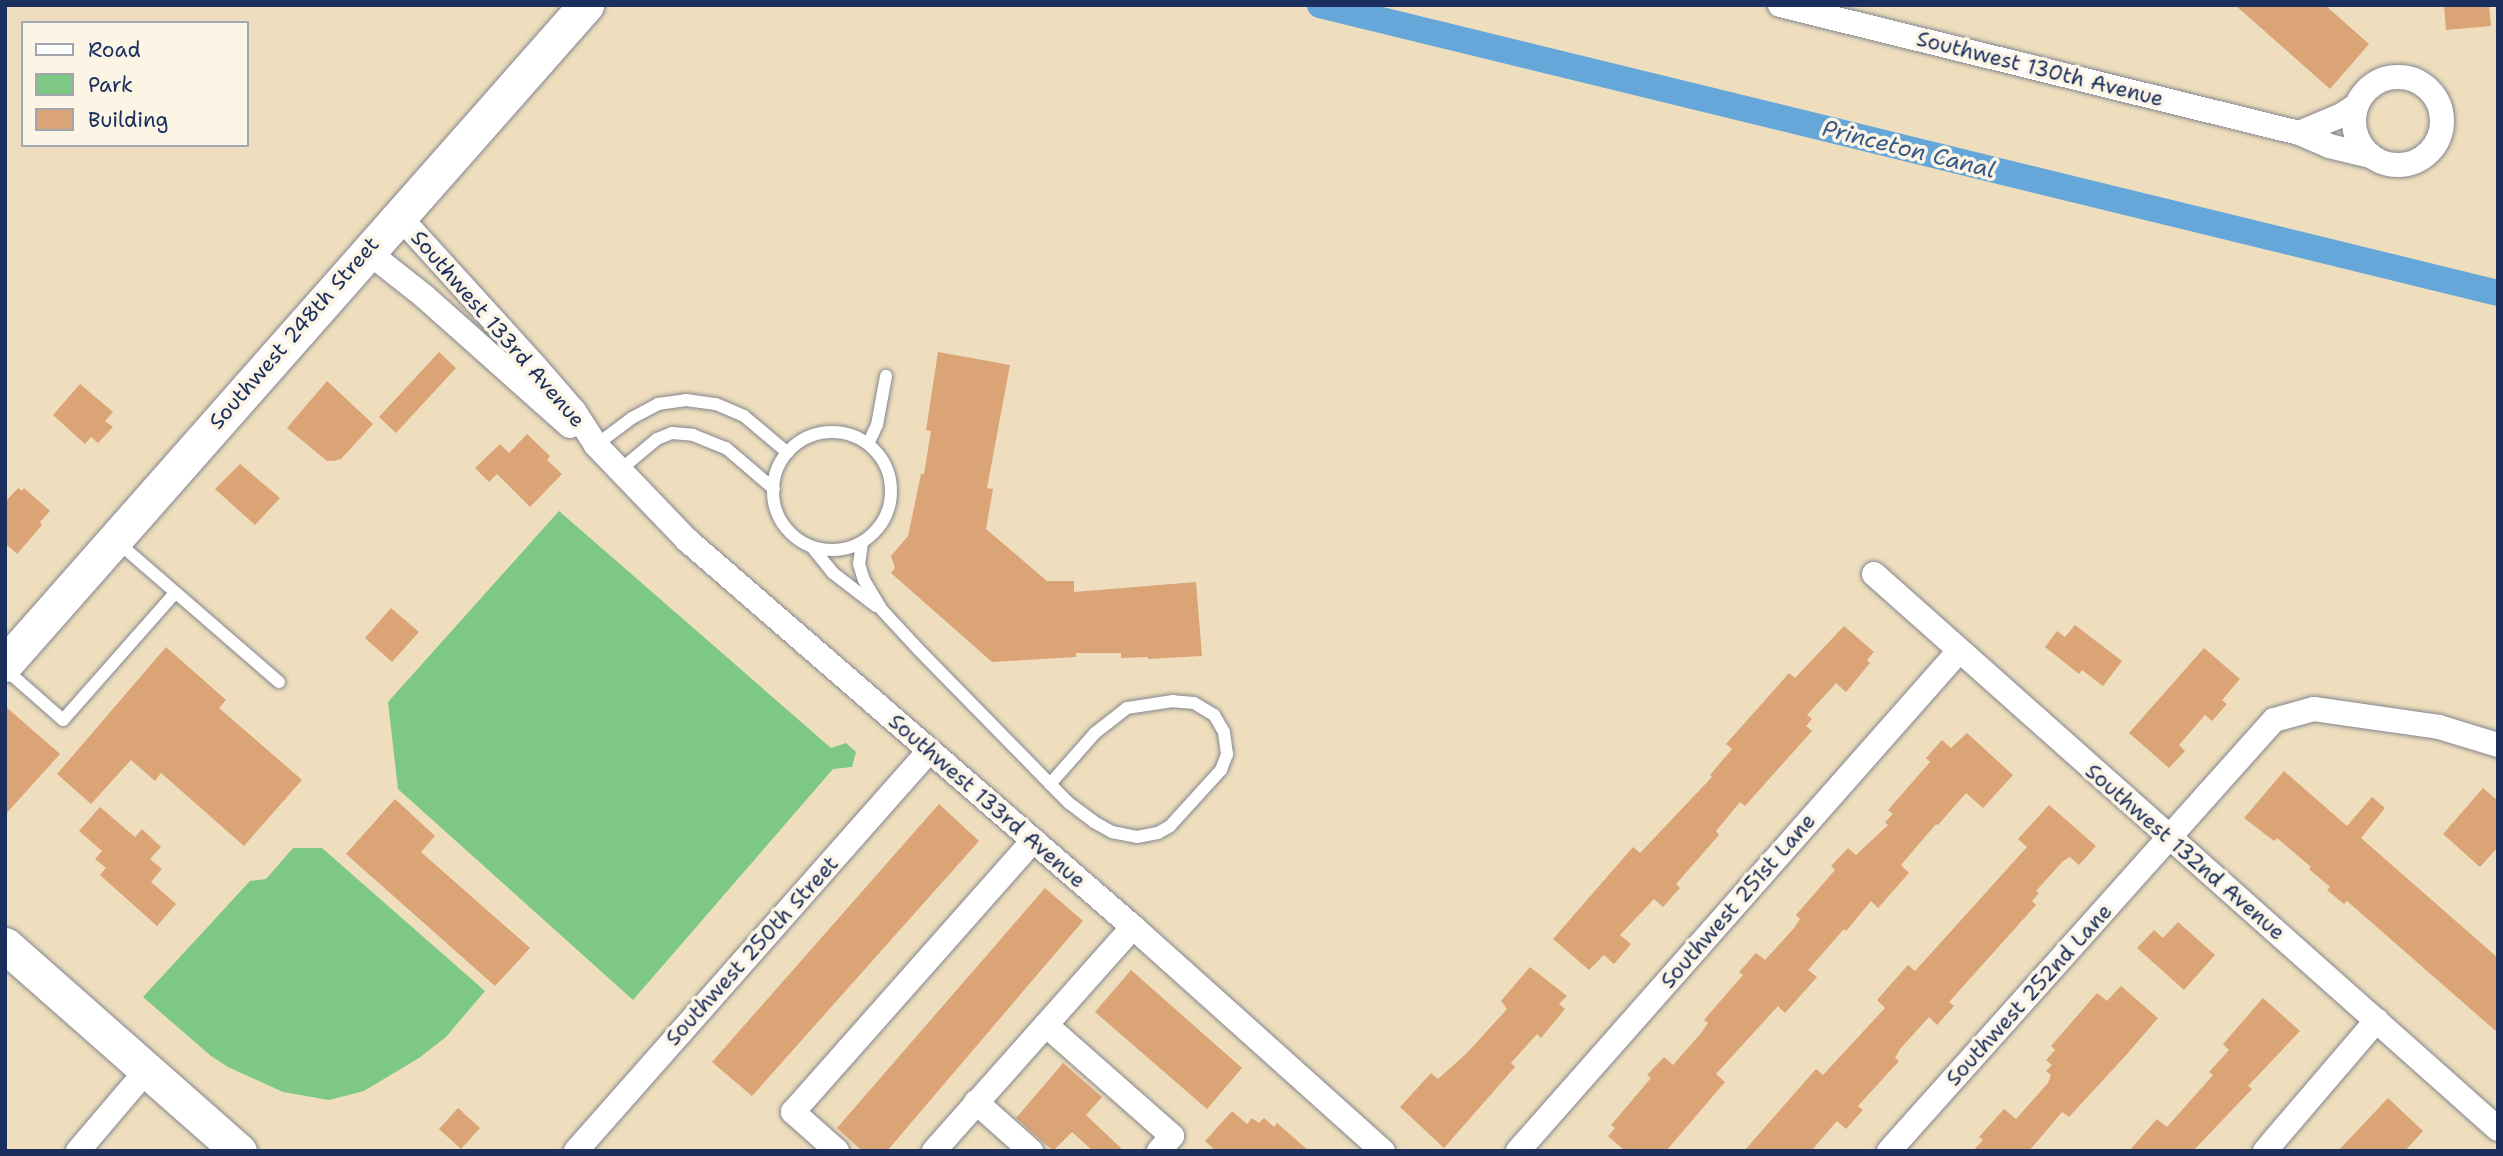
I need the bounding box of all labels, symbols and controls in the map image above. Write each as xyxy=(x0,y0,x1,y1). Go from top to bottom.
legend xyxy=(21,21,248,147)
street label: Southwest 130th Avenue xyxy=(1914,26,2166,112)
text: Road xyxy=(88,36,141,64)
text: Park xyxy=(88,71,133,99)
text: Building xyxy=(88,106,168,134)
water label: Princeton Canal xyxy=(1820,114,1998,184)
street label: Southwest 133rd Avenue xyxy=(406,225,590,433)
street label: Southwest 248th Street xyxy=(204,232,384,434)
street label: Southwest 133rd Avenue xyxy=(883,709,1091,893)
street label: Southwest 132nd Avenue xyxy=(2080,759,2290,945)
street label: Southwest 251st Lane xyxy=(1655,809,1821,993)
street label: Southwest 250th Street xyxy=(660,851,844,1051)
street label: Southwest 252nd Lane xyxy=(1941,899,2117,1091)

